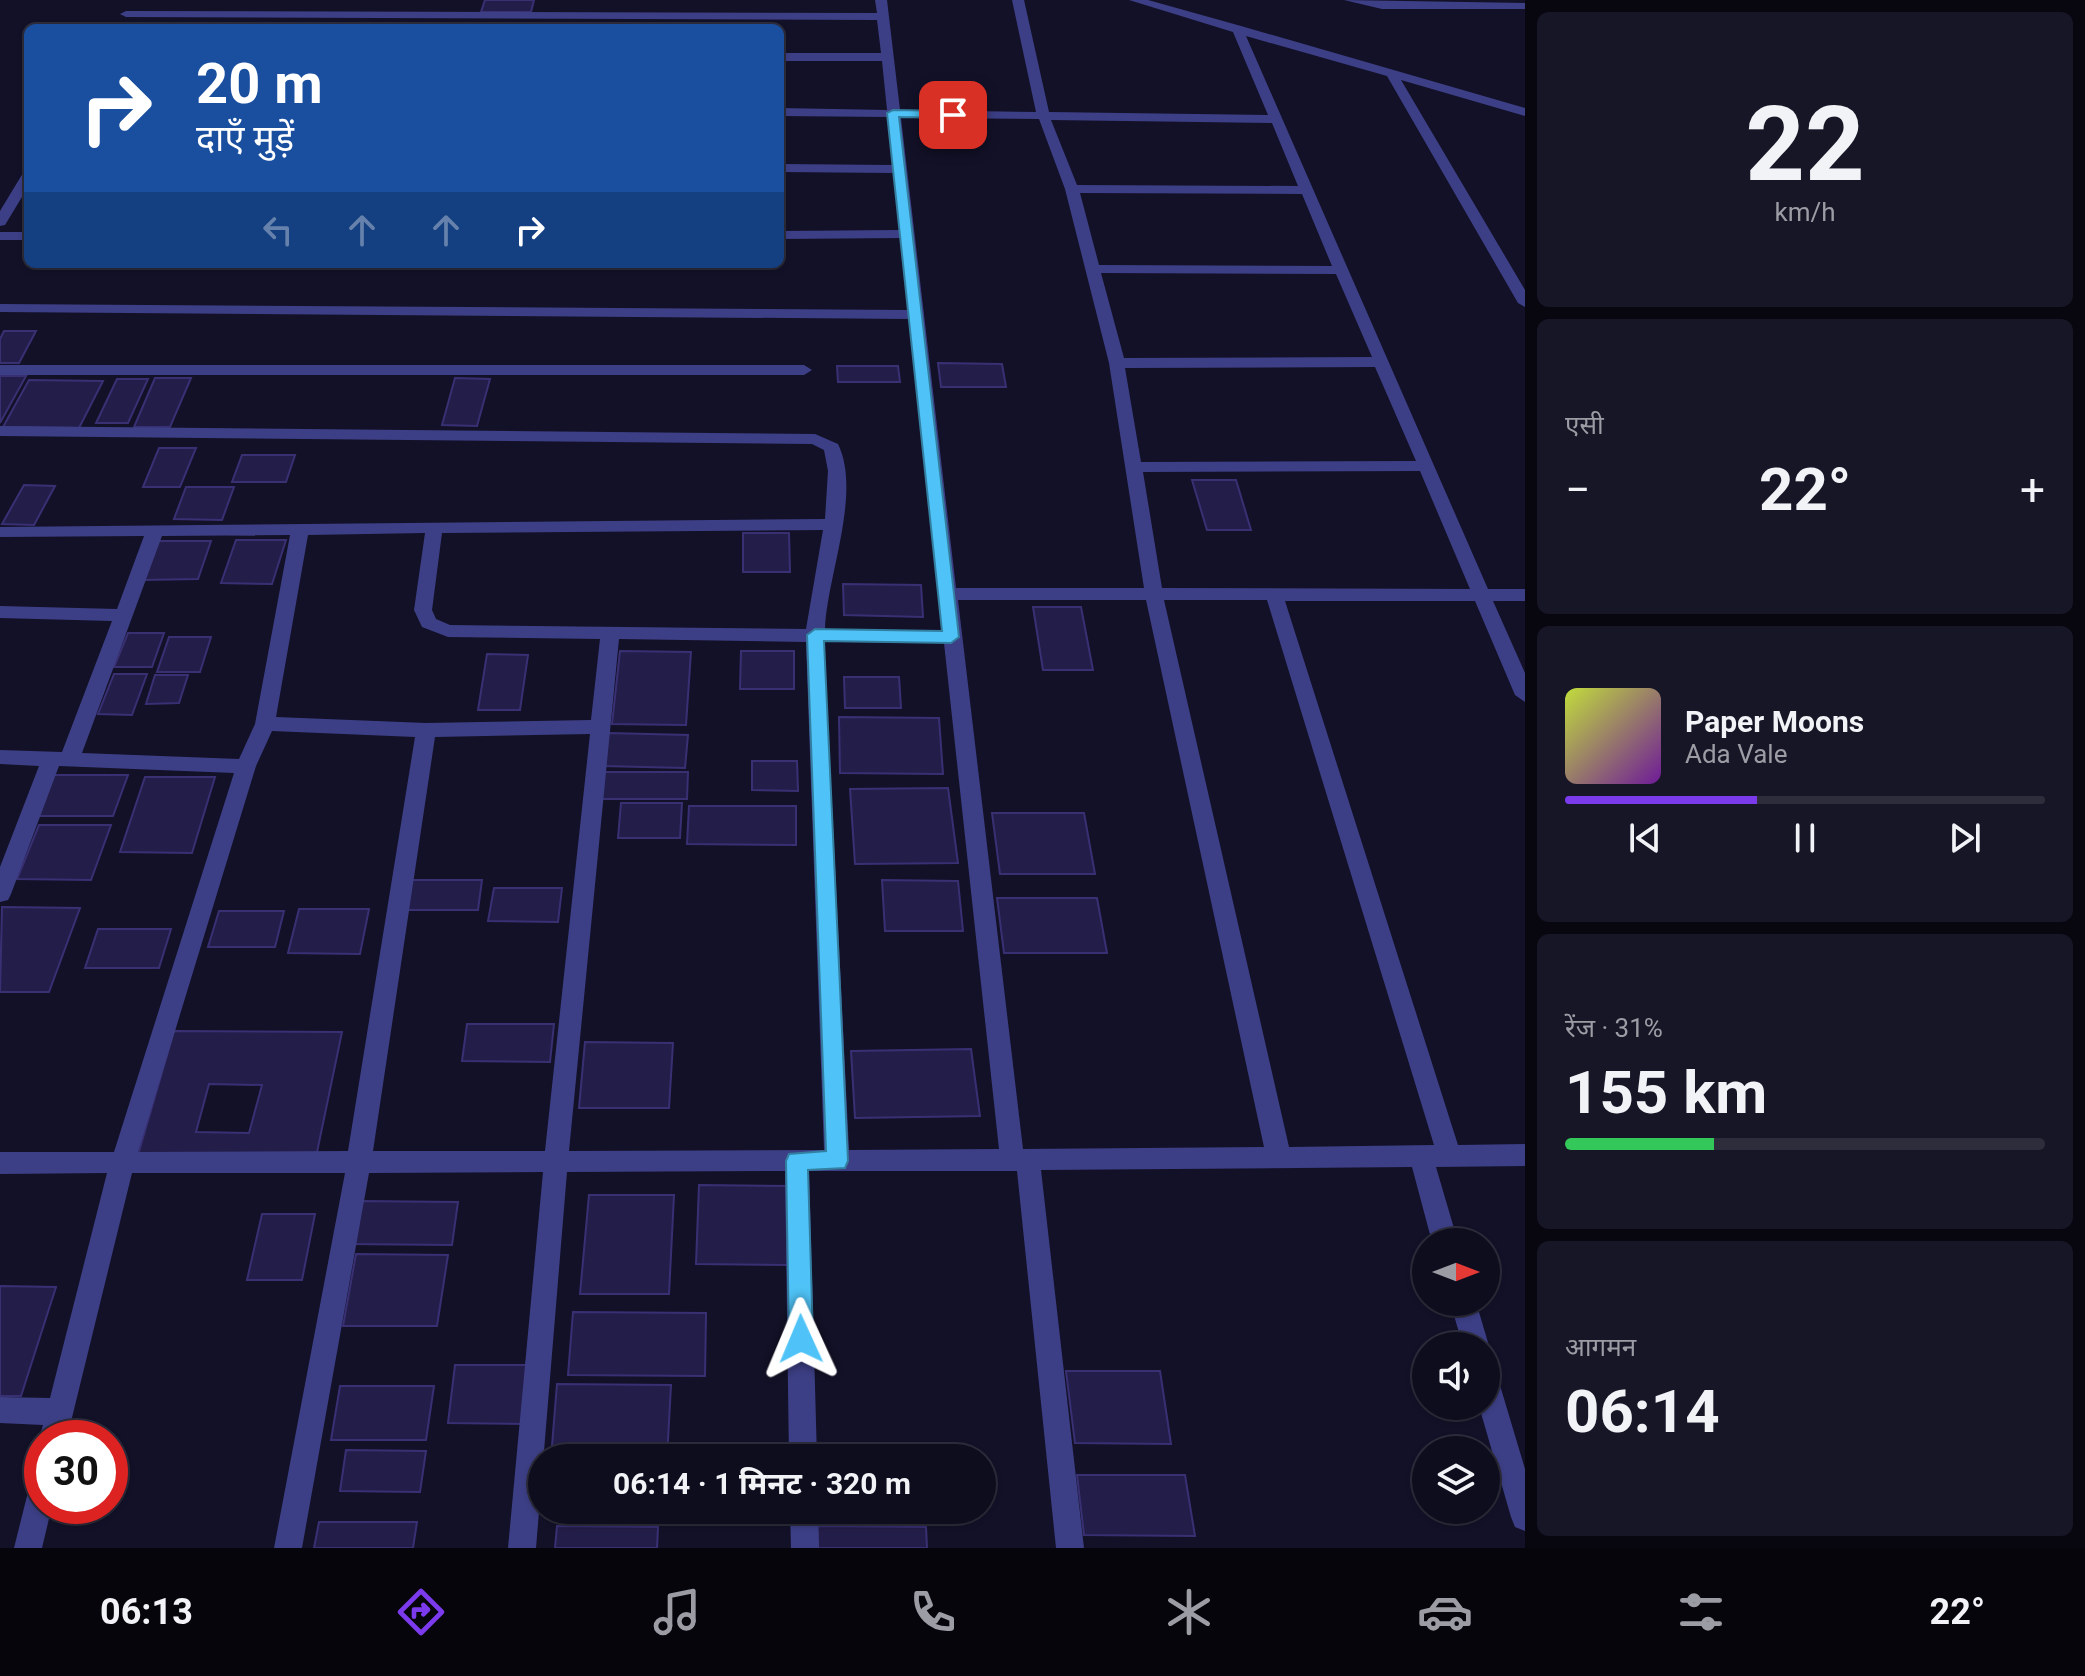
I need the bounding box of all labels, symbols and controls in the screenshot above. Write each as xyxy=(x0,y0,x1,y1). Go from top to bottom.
text: 20 m xyxy=(196,51,323,117)
icon: right xyxy=(64,56,168,160)
pin xyxy=(919,81,987,149)
text: 22 xyxy=(1745,84,1865,205)
icon: arrive xyxy=(931,93,975,137)
text: दाएँ मुड़ें xyxy=(196,118,294,160)
text: km/h xyxy=(1774,197,1836,227)
icon: left xyxy=(256,208,300,252)
icon: ahead xyxy=(340,208,384,252)
icon: ahead xyxy=(424,208,468,252)
icon: right xyxy=(508,208,552,252)
text: एसी xyxy=(1565,410,1604,440)
text: 22° xyxy=(1759,454,1851,525)
text: − xyxy=(1565,464,1590,516)
text: + xyxy=(2020,464,2045,516)
text: Paper Moons xyxy=(1685,704,1864,739)
text: Ada Vale xyxy=(1685,739,1787,769)
icon: previous xyxy=(1623,816,1667,860)
icon: pause xyxy=(1783,816,1827,860)
icon: next xyxy=(1943,816,1987,860)
text: रेंज · 31% xyxy=(1565,1013,1663,1043)
text: 155 km xyxy=(1565,1057,1767,1128)
north arrow xyxy=(1412,1228,1500,1316)
map controls xyxy=(1412,1228,1500,1524)
position arrow xyxy=(759,1297,843,1381)
button: sound xyxy=(1412,1332,1500,1420)
text: आगमन xyxy=(1565,1332,1636,1362)
text: 06:14 xyxy=(1565,1376,1720,1447)
speed limit sign: 30 xyxy=(24,1420,128,1524)
button: layers xyxy=(1412,1436,1500,1524)
text: 06:14 · 1 मिनट · 320 m xyxy=(613,1466,911,1501)
icon: directions xyxy=(393,1584,449,1640)
icon: music xyxy=(649,1584,705,1640)
icon: phone xyxy=(905,1584,961,1640)
icon: climate xyxy=(1161,1584,1217,1640)
icon: car xyxy=(1417,1584,1473,1640)
icon: filters xyxy=(1673,1584,1729,1640)
text: 06:13 xyxy=(100,1591,193,1633)
text: 22° xyxy=(1930,1591,1985,1633)

